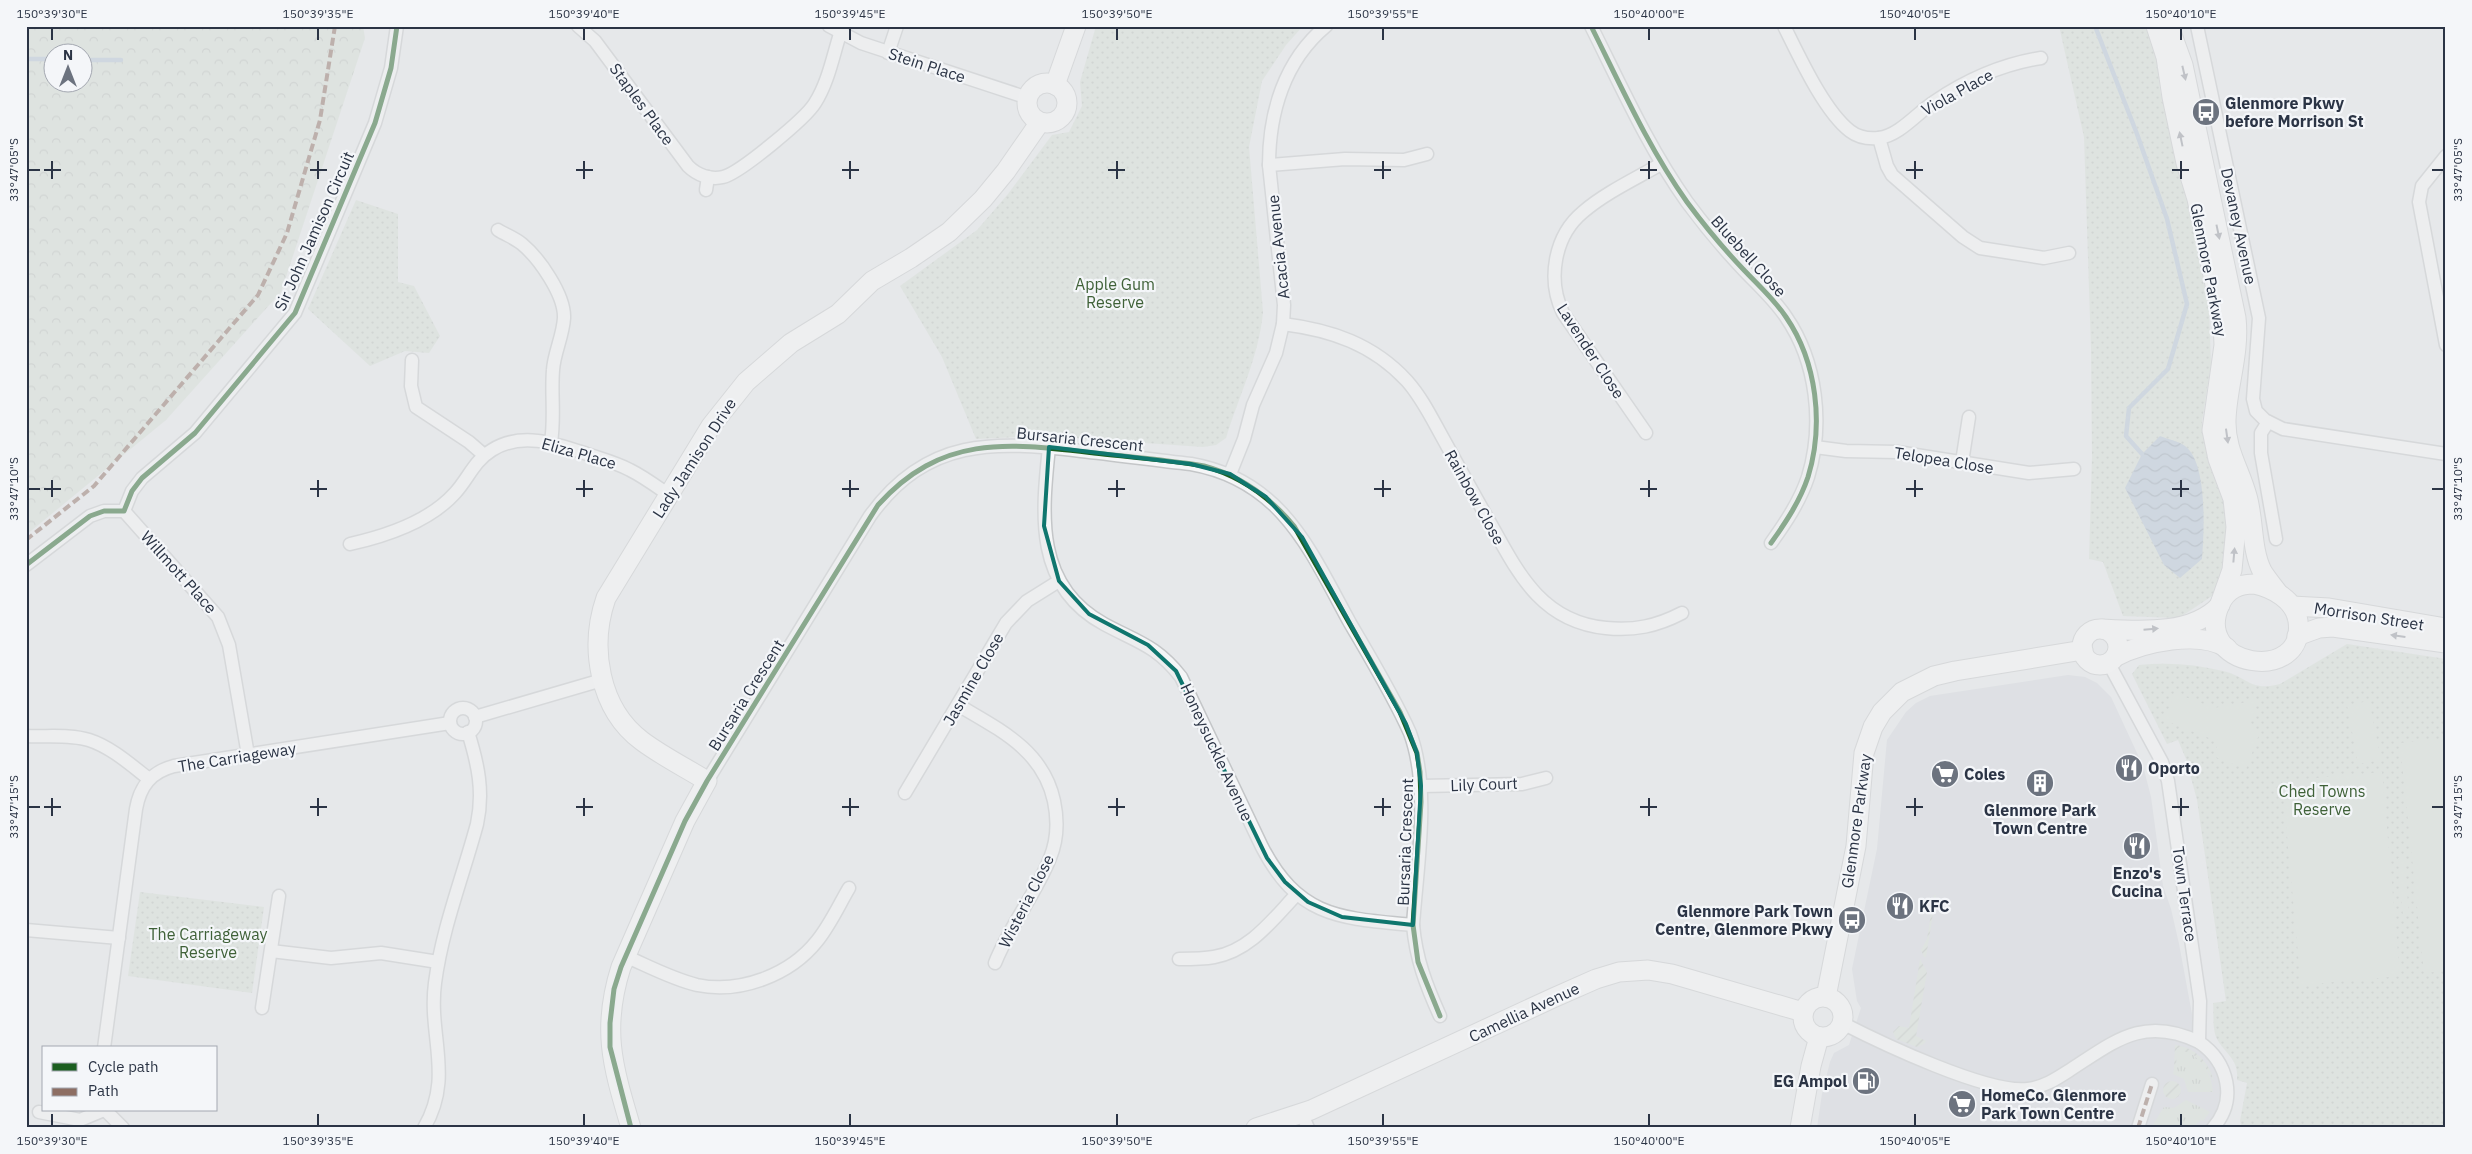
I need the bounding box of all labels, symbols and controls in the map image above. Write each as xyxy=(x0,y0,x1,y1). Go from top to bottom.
text: 150°39'30"E xyxy=(17,6,87,21)
text: 150°39'35"E xyxy=(283,6,353,21)
text: 150°39'40"E xyxy=(549,6,619,21)
text: 150°39'45"E xyxy=(815,6,885,21)
text: 150°39'50"E xyxy=(1082,6,1152,21)
text: 150°39'55"E xyxy=(1348,6,1418,21)
text: 150°40'00"E xyxy=(1614,6,1684,21)
text: 150°40'05"E xyxy=(1880,6,1950,21)
text: 150°40'10"E xyxy=(2146,6,2216,21)
north arrow xyxy=(42,42,92,92)
street label: Stein Place xyxy=(886,43,968,87)
text: N xyxy=(63,46,73,64)
street label: Staples Place xyxy=(605,59,679,149)
street label: Viola Place xyxy=(1918,64,1996,120)
one-way arrow xyxy=(2180,65,2188,80)
place label: Glenmore Pkwy before Morrison St xyxy=(2225,93,2364,131)
bus stop icon: Glenmore Pkwy before Morrison St xyxy=(2191,97,2221,127)
one-way arrow xyxy=(2176,131,2184,147)
text: 33°47'05"S xyxy=(6,138,21,202)
text: 33°47'05"S xyxy=(2450,138,2465,202)
street label: Sir John Jamison Circuit xyxy=(270,148,358,314)
street label: Devaney Avenue xyxy=(2217,166,2261,286)
street label: Acacia Avenue xyxy=(1263,194,1293,300)
street label: Glenmore Parkway xyxy=(2186,202,2232,338)
street label: Bluebell Close xyxy=(1707,211,1791,301)
one-way arrow xyxy=(2214,224,2222,239)
park label: Apple Gum Reserve xyxy=(1075,274,1155,312)
street label: Lavender Close xyxy=(1553,300,1629,403)
street label: Lady Jamison Drive xyxy=(648,394,740,522)
street label: Bursaria Crescent xyxy=(1015,422,1145,456)
one-way arrow xyxy=(2223,428,2231,444)
street label: Eliza Place xyxy=(539,433,619,473)
street label: Telopea Close xyxy=(1893,442,1995,478)
street label: Rainbow Close xyxy=(1441,446,1509,548)
text: 33°47'10"S xyxy=(6,457,21,521)
text: 33°47'10"S xyxy=(2450,457,2465,521)
street label: Willmott Place xyxy=(137,527,221,617)
one-way arrow xyxy=(2230,546,2238,562)
street label: Morrison Street xyxy=(2313,597,2425,635)
one-way arrow xyxy=(2143,625,2159,633)
street label: Jasmine Close xyxy=(938,629,1008,729)
one-way arrow xyxy=(2389,632,2405,640)
street label: Bursaria Crescent xyxy=(704,636,788,754)
street label: Honeysuckle Avenue xyxy=(1176,680,1258,824)
street label: The Carriageway xyxy=(177,738,297,776)
street label: Glenmore Parkway xyxy=(1837,752,1875,890)
restaurant icon: Oporto xyxy=(2114,753,2144,783)
place label: Oporto xyxy=(2148,758,2200,778)
supermarket icon: Coles xyxy=(1930,759,1960,789)
place label: Coles xyxy=(1964,764,2005,784)
building icon: Glenmore Park Town Centre xyxy=(2025,768,2055,798)
street label: Lily Court xyxy=(1450,773,1518,795)
text: 33°47'15"S xyxy=(6,775,21,839)
text: 33°47'15"S xyxy=(2450,775,2465,839)
street label: Bursaria Crescent xyxy=(1393,778,1417,906)
park label: Ched Towns Reserve xyxy=(2278,781,2366,819)
place label: Glenmore Park Town Centre xyxy=(1984,800,2097,838)
restaurant icon: Enzo's Cucina xyxy=(2122,831,2152,861)
street label: Town Terrace xyxy=(2168,845,2202,943)
street label: Wisteria Close xyxy=(994,851,1058,951)
place label: Enzo's Cucina xyxy=(2111,863,2163,901)
restaurant icon: KFC xyxy=(1885,891,1915,921)
place label: KFC xyxy=(1919,896,1949,916)
place label: Glenmore Park Town Centre, Glenmore Pkwy xyxy=(1655,901,1833,939)
bus stop icon: Glenmore Park Town Centre, Glenmore Pkwy xyxy=(1837,905,1867,935)
park label: The Carriageway Reserve xyxy=(148,924,268,962)
street label: Camellia Avenue xyxy=(1466,978,1583,1046)
legend xyxy=(42,1046,218,1112)
text: Cycle path xyxy=(88,1057,159,1076)
fuel station icon: EG Ampol xyxy=(1851,1066,1881,1096)
place label: EG Ampol xyxy=(1773,1071,1847,1091)
text: Path xyxy=(88,1081,119,1100)
place label: HomeCo. Glenmore Park Town Centre xyxy=(1981,1085,2126,1123)
supermarket icon: HomeCo. Glenmore Park Town Centre xyxy=(1947,1089,1977,1119)
text: 150°39'30"E xyxy=(17,1133,87,1148)
text: 150°39'35"E xyxy=(283,1133,353,1148)
text: 150°39'40"E xyxy=(549,1133,619,1148)
text: 150°39'45"E xyxy=(815,1133,885,1148)
text: 150°39'50"E xyxy=(1082,1133,1152,1148)
text: 150°39'55"E xyxy=(1348,1133,1418,1148)
text: 150°40'00"E xyxy=(1614,1133,1684,1148)
text: 150°40'05"E xyxy=(1880,1133,1950,1148)
text: 150°40'10"E xyxy=(2146,1133,2216,1148)

